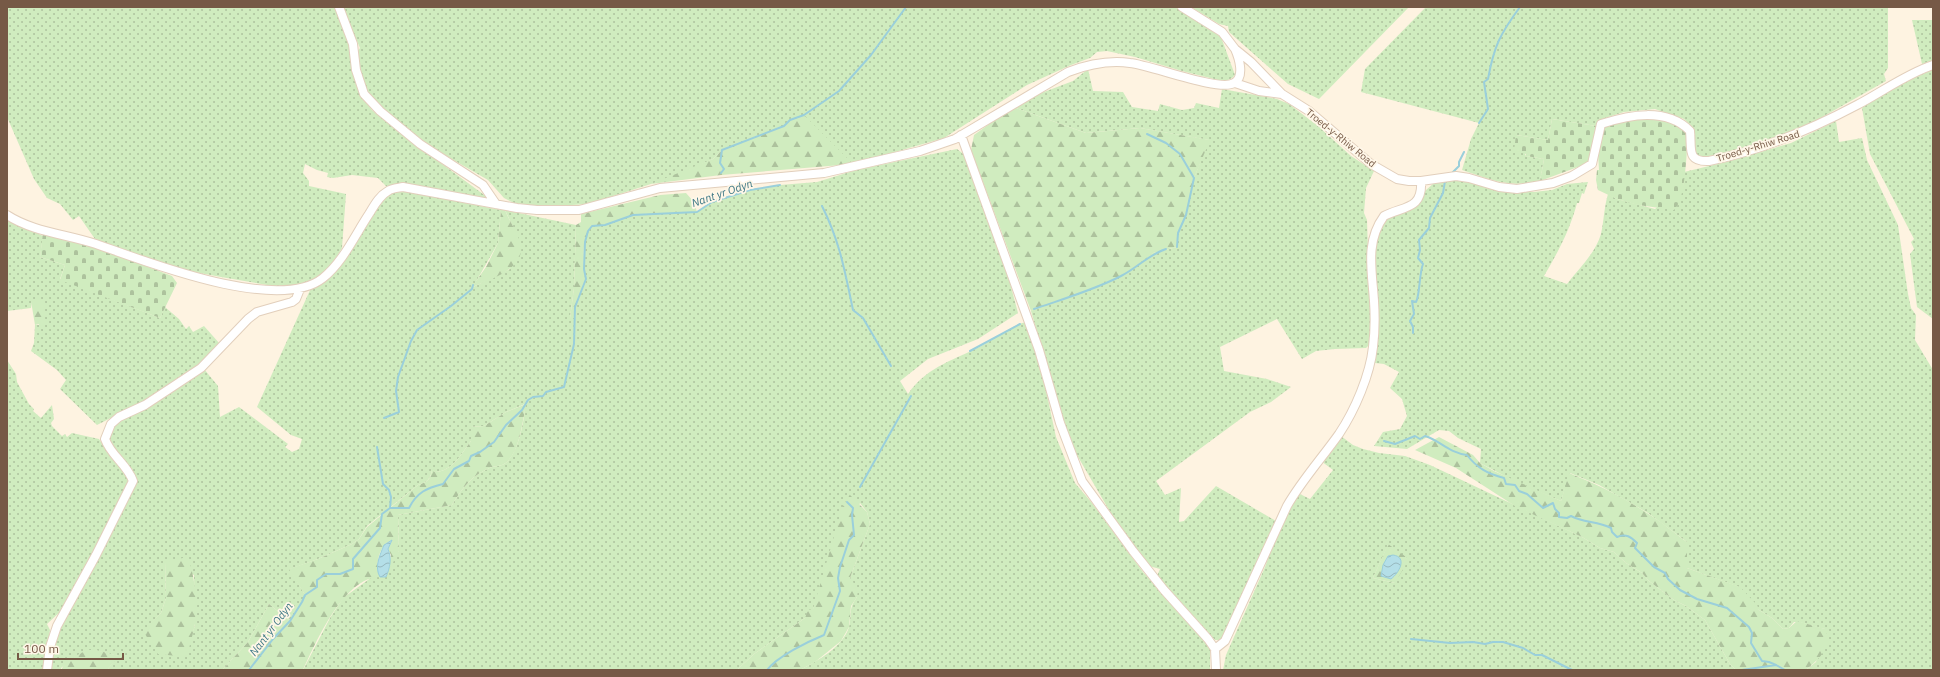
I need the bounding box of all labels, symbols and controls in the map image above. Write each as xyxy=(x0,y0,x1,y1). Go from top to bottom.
street label: Troed-y-Rhiw Road xyxy=(1303,106,1379,170)
street label: Troed-y-Rhiw Road xyxy=(1715,127,1801,165)
water label: Nant yr Odyn xyxy=(690,176,754,210)
water label: Nant yr Odyn xyxy=(246,599,296,659)
scale bar xyxy=(18,635,123,661)
text: 100 m xyxy=(24,641,59,656)

